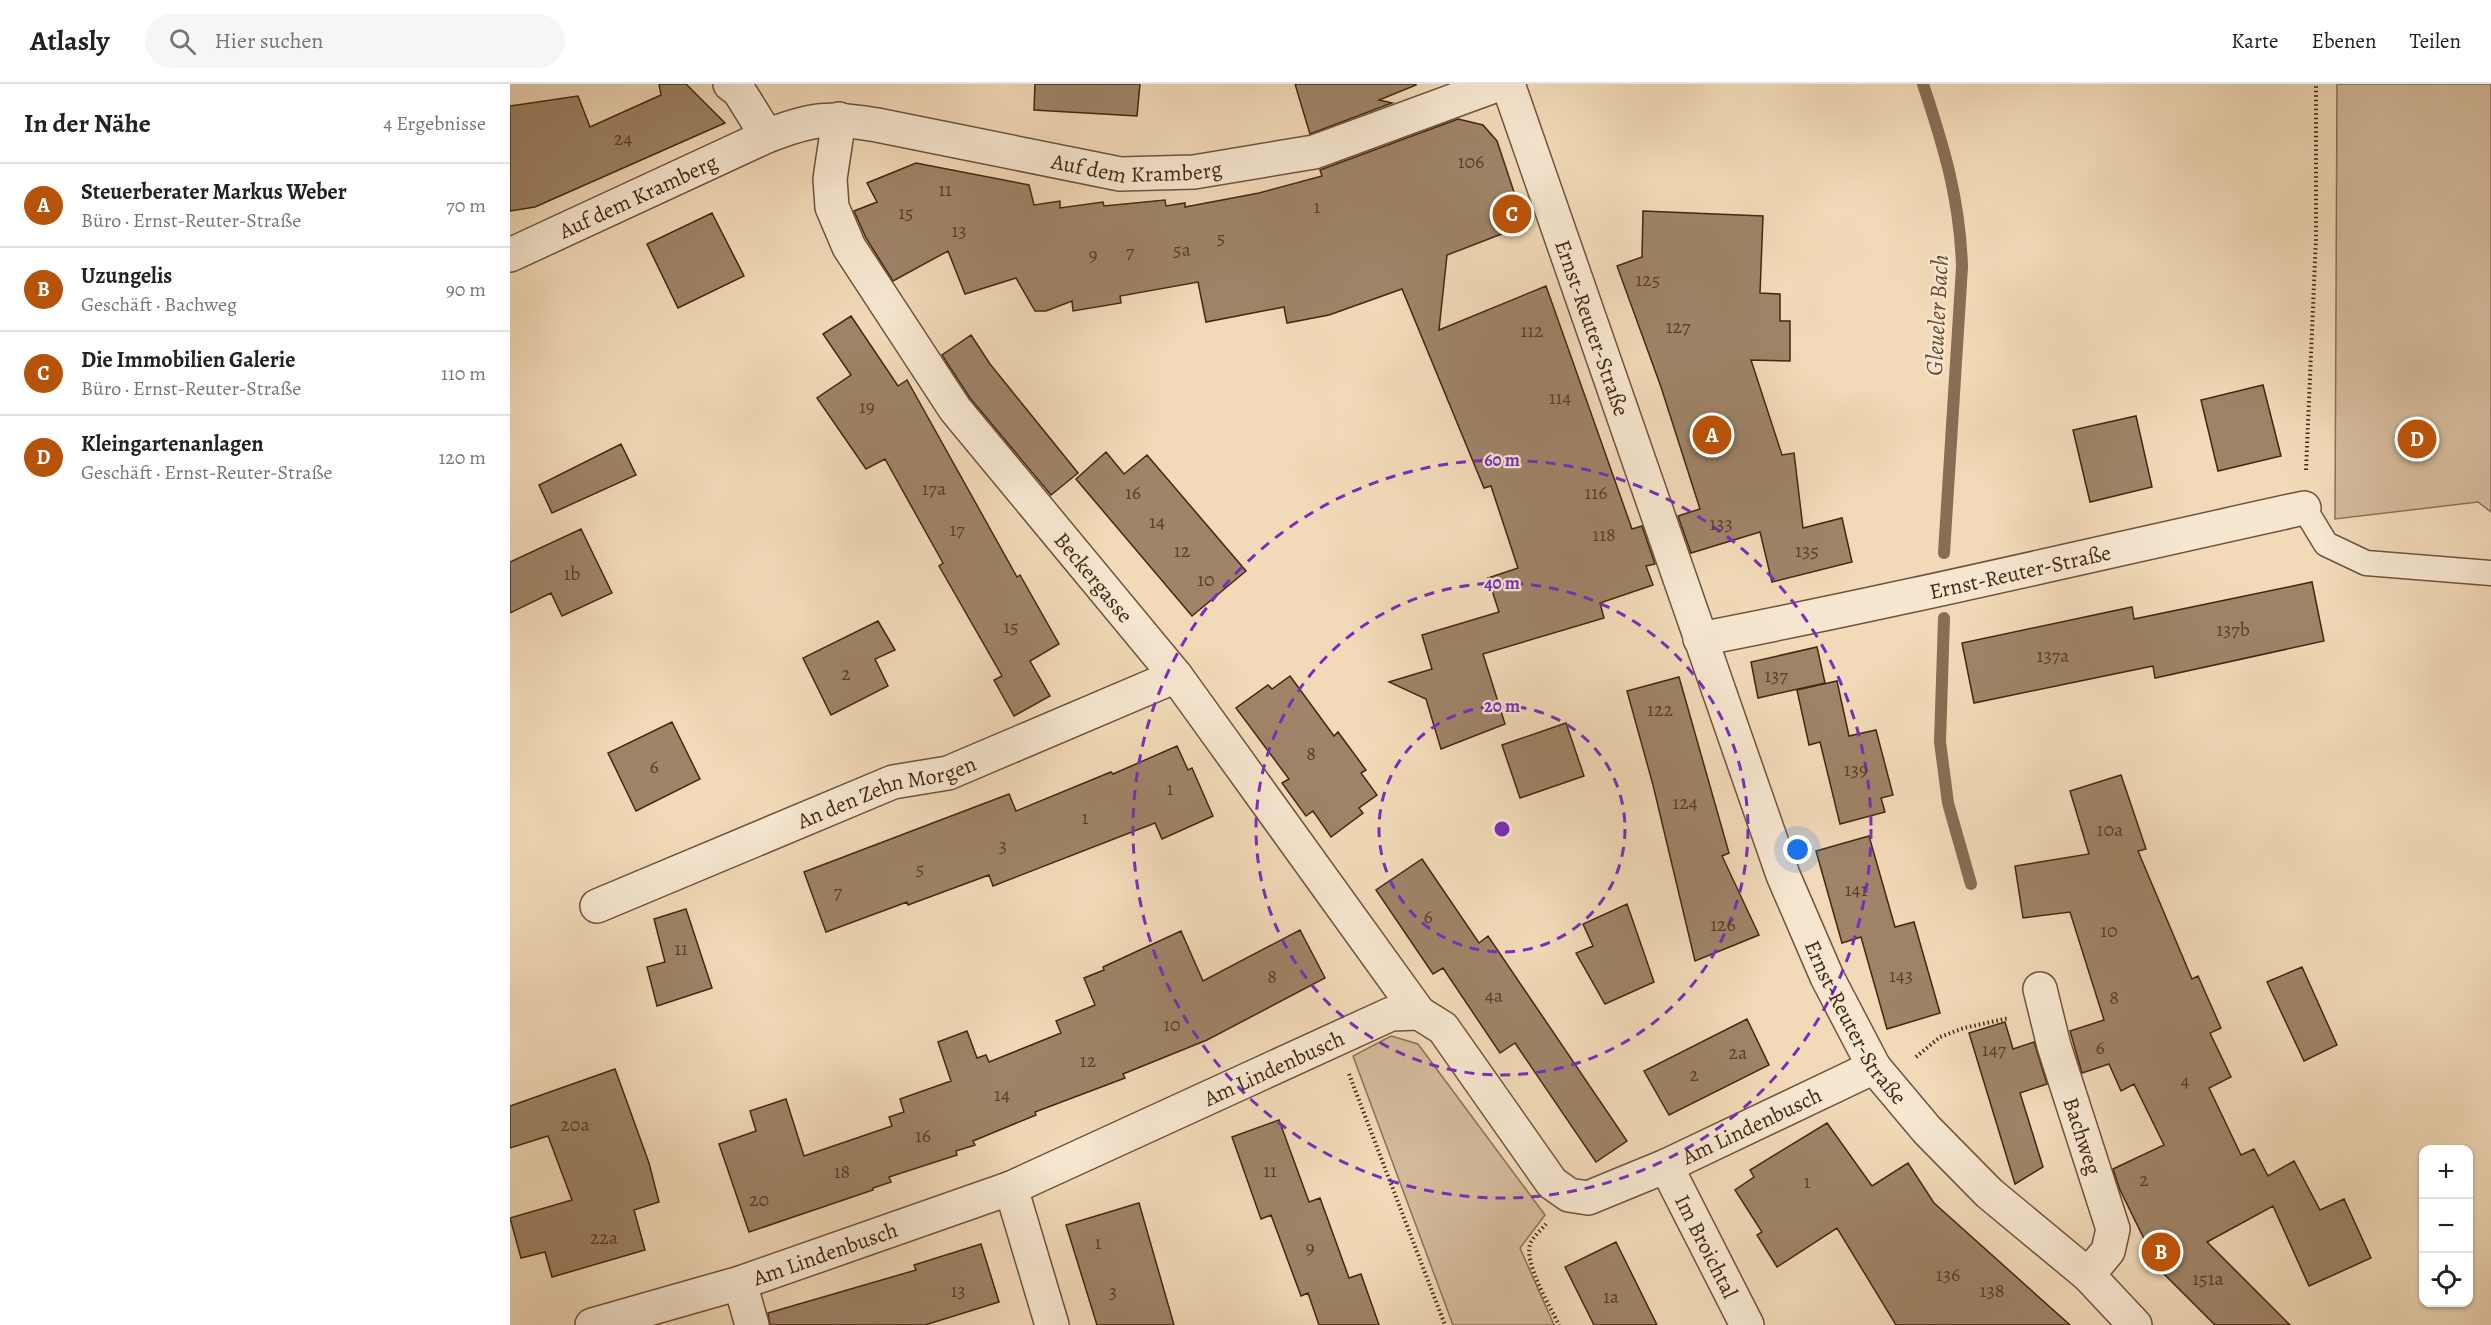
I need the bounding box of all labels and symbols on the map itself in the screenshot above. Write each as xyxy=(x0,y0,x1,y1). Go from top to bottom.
house number: 24 xyxy=(614,125,632,152)
street label: Auf dem Kramberg xyxy=(1048,146,1224,191)
street label: Auf dem Kramberg xyxy=(553,147,722,247)
house number: 106 xyxy=(1458,148,1484,175)
house number: 11 xyxy=(938,176,952,203)
pin: C xyxy=(1492,192,1532,236)
house number: 1 xyxy=(1314,193,1321,220)
house number: 15 xyxy=(898,199,914,226)
house number: 13 xyxy=(951,217,967,244)
house number: 5 xyxy=(1217,224,1225,251)
house number: 5a xyxy=(1173,236,1192,263)
street label: Ernst-Reuter-Straße xyxy=(1547,236,1636,420)
house number: 7 xyxy=(1126,238,1135,265)
house number: 9 xyxy=(1088,241,1098,268)
water label: Gleueler Bach xyxy=(1918,253,1956,377)
house number: 125 xyxy=(1636,266,1660,293)
house number: 127 xyxy=(1666,313,1691,340)
house number: 112 xyxy=(1520,317,1544,344)
house number: 114 xyxy=(1549,384,1571,411)
house number: 19 xyxy=(859,393,875,420)
pin: A xyxy=(1692,412,1732,458)
pin: D xyxy=(2398,416,2436,462)
text: 60 m xyxy=(1484,448,1520,472)
house number: 17a xyxy=(922,475,947,502)
house number: 16 xyxy=(1125,479,1141,506)
house number: 116 xyxy=(1585,479,1607,506)
house number: 14 xyxy=(1149,508,1165,535)
house number: 133 xyxy=(1709,510,1733,537)
house number: 17 xyxy=(949,516,965,543)
house number: 118 xyxy=(1592,521,1616,548)
street label: Beckergasse xyxy=(1047,526,1140,629)
house number: 12 xyxy=(1174,537,1191,564)
house number: 135 xyxy=(1795,537,1819,564)
street label: Ernst-Reuter-Straße xyxy=(1927,538,2114,607)
house number: 1b xyxy=(564,560,581,587)
house number: 10 xyxy=(1197,566,1215,593)
text: 40 m xyxy=(1484,571,1520,595)
house number: 15 xyxy=(1003,613,1019,640)
house number: 137b xyxy=(2216,616,2250,643)
house number: 137a xyxy=(2037,642,2070,669)
house number: 2 xyxy=(841,660,851,687)
house number: 137 xyxy=(1764,662,1788,689)
text: 20 m xyxy=(1484,694,1520,718)
house number: 122 xyxy=(1647,696,1673,723)
house number: 8 xyxy=(1306,740,1316,767)
street label: An den Zehn Morgen xyxy=(792,749,981,837)
house number: 6 xyxy=(649,753,659,780)
house number: 139 xyxy=(1844,756,1868,783)
house number: 1 xyxy=(1167,775,1174,802)
house number: 124 xyxy=(1672,789,1698,816)
house number: 1 xyxy=(1082,804,1089,831)
house number: 10a xyxy=(2097,816,2124,843)
centre of rings xyxy=(1492,819,1512,839)
house number: 3 xyxy=(999,832,1007,859)
your location xyxy=(1783,835,1812,864)
house number: 5 xyxy=(916,855,924,882)
house number: 141 xyxy=(1845,876,1868,903)
house number: 7 xyxy=(834,878,843,905)
house number: 6 xyxy=(1423,903,1433,930)
house number: 126 xyxy=(1710,911,1736,938)
house number: 10 xyxy=(2100,917,2118,944)
house number: 11 xyxy=(674,935,688,962)
street label: Ernst-Reuter-Straße xyxy=(1797,936,1913,1111)
house number: 143 xyxy=(1889,962,1913,989)
house number: 8 xyxy=(1267,963,1277,990)
house number: 4a xyxy=(1485,982,1504,1009)
house number: 8 xyxy=(2109,984,2119,1011)
house number: 10 xyxy=(1163,1011,1181,1038)
street label: Am Lindenbusch xyxy=(1198,1023,1349,1114)
house number: 6 xyxy=(2095,1034,2105,1061)
house number: 147 xyxy=(1982,1036,2007,1063)
house number: 2a xyxy=(1729,1039,1748,1066)
house number: 12 xyxy=(1080,1047,1097,1074)
house number: 2 xyxy=(1689,1061,1699,1088)
house number: 4 xyxy=(2180,1067,2190,1094)
street label: Am Lindenbusch xyxy=(1676,1080,1827,1173)
house number: 14 xyxy=(994,1081,1010,1108)
street label: Bachweg xyxy=(2055,1093,2109,1179)
house number: 20a xyxy=(560,1111,590,1138)
house number: 16 xyxy=(915,1122,931,1149)
house number: 11 xyxy=(1263,1157,1277,1184)
house number: 18 xyxy=(834,1158,850,1185)
house number: 2 xyxy=(2139,1166,2149,1193)
house number: 1 xyxy=(1804,1168,1811,1195)
house number: 20 xyxy=(749,1186,769,1213)
street label: Im Broichtal xyxy=(1667,1190,1745,1304)
street label: Am Lindenbusch xyxy=(748,1215,902,1294)
house number: 22a xyxy=(590,1224,619,1251)
house number: 1 xyxy=(1095,1229,1102,1256)
pin: B xyxy=(2142,1230,2180,1274)
house number: 9 xyxy=(1305,1234,1315,1261)
house number: 136 xyxy=(1936,1261,1960,1288)
house number: 151a xyxy=(2192,1265,2224,1292)
house number: 13 xyxy=(950,1277,966,1304)
house number: 138 xyxy=(1980,1277,2004,1304)
house number: 3 xyxy=(1109,1278,1117,1305)
house number: 1a xyxy=(1603,1283,1620,1310)

